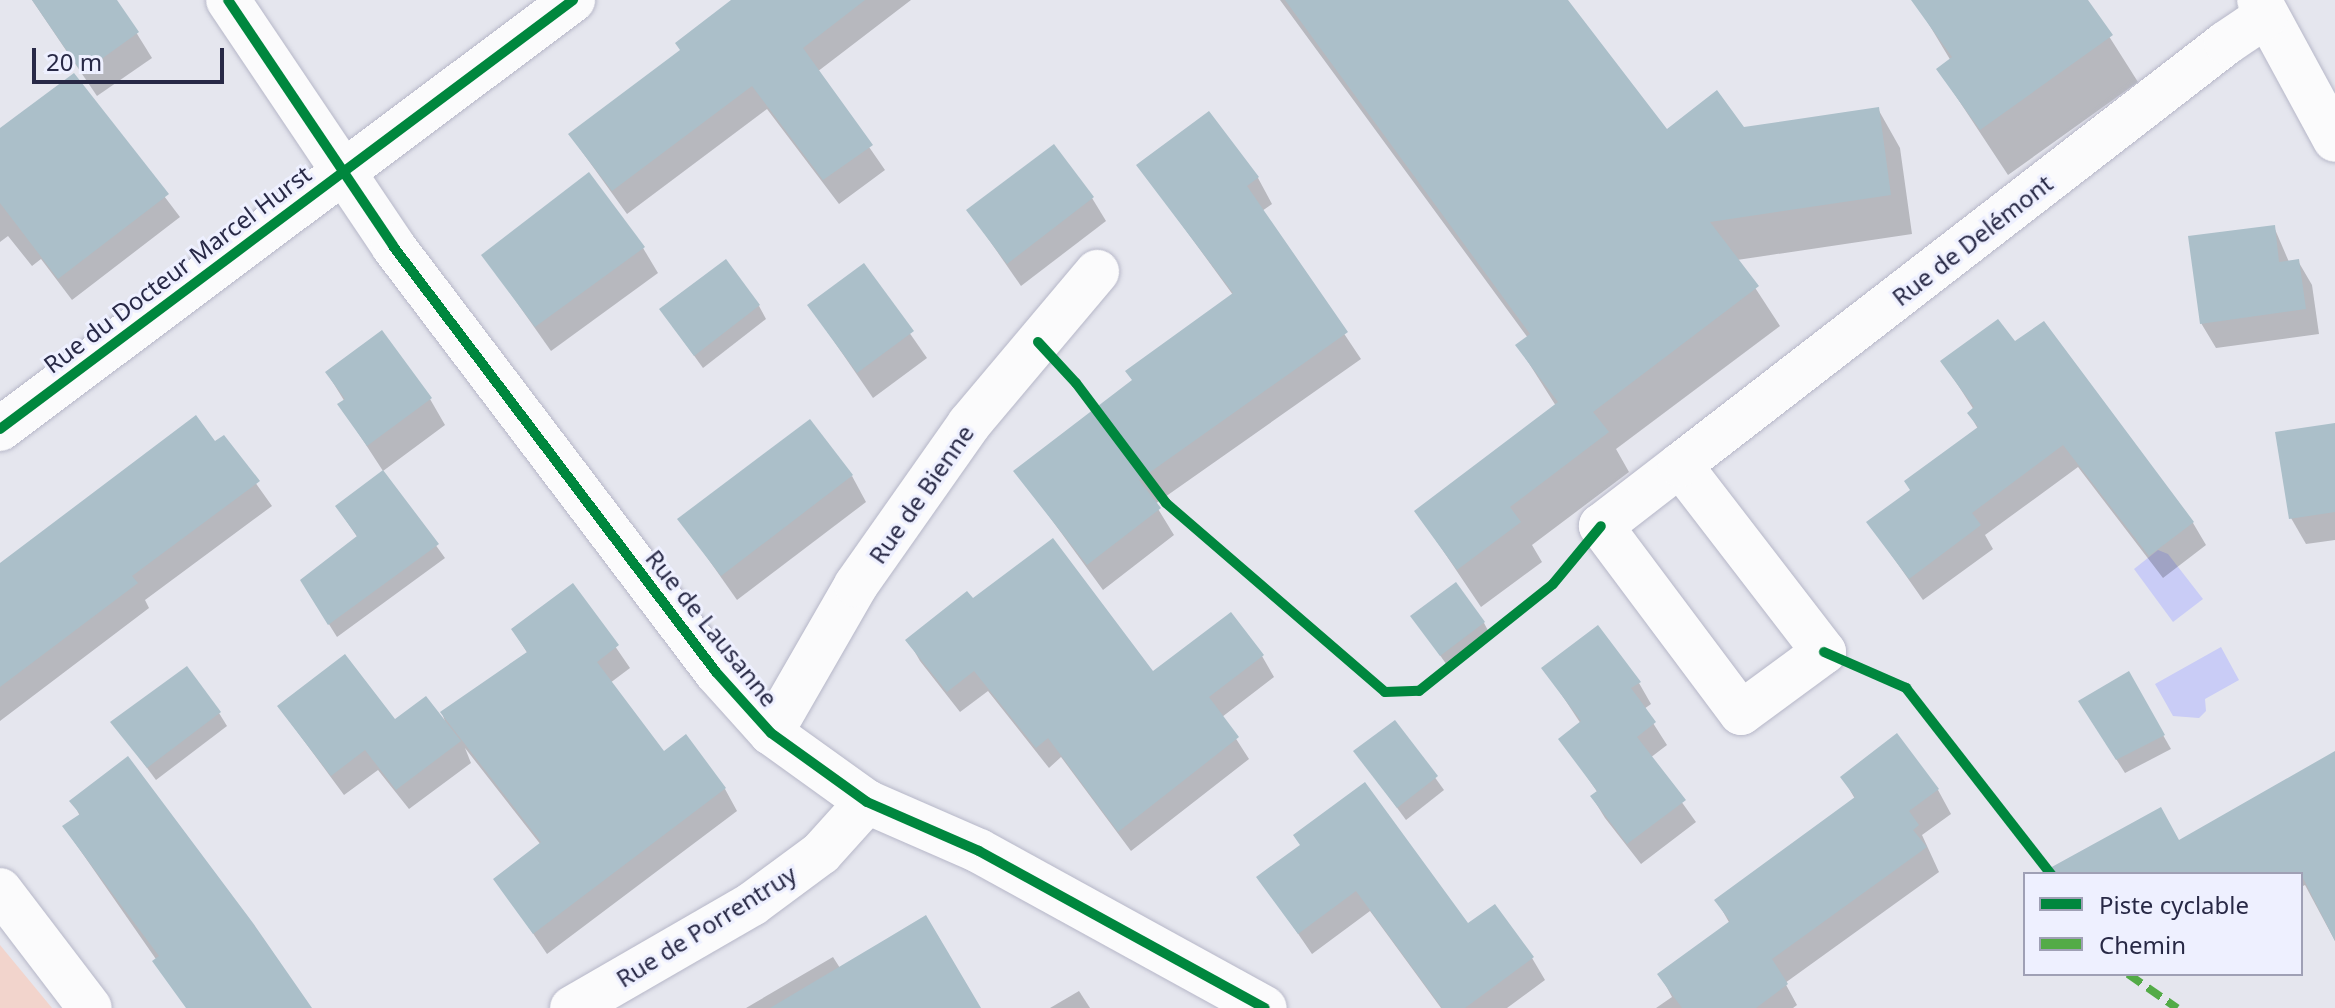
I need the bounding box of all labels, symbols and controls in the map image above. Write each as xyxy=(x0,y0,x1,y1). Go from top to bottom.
scale bar xyxy=(36,32,228,82)
text: 20 m xyxy=(46,45,102,78)
street label: Rue du Docteur Marcel Hurst xyxy=(38,159,316,379)
street label: Rue de Delémont xyxy=(1886,169,2058,311)
street label: Rue de Bienne xyxy=(863,419,979,569)
street label: Rue de Lausanne xyxy=(640,544,784,712)
street label: Rue de Porrentruy xyxy=(611,859,801,993)
legend xyxy=(2023,872,2303,976)
text: Piste cyclable xyxy=(2099,888,2249,921)
text: Chemin xyxy=(2099,928,2186,961)

